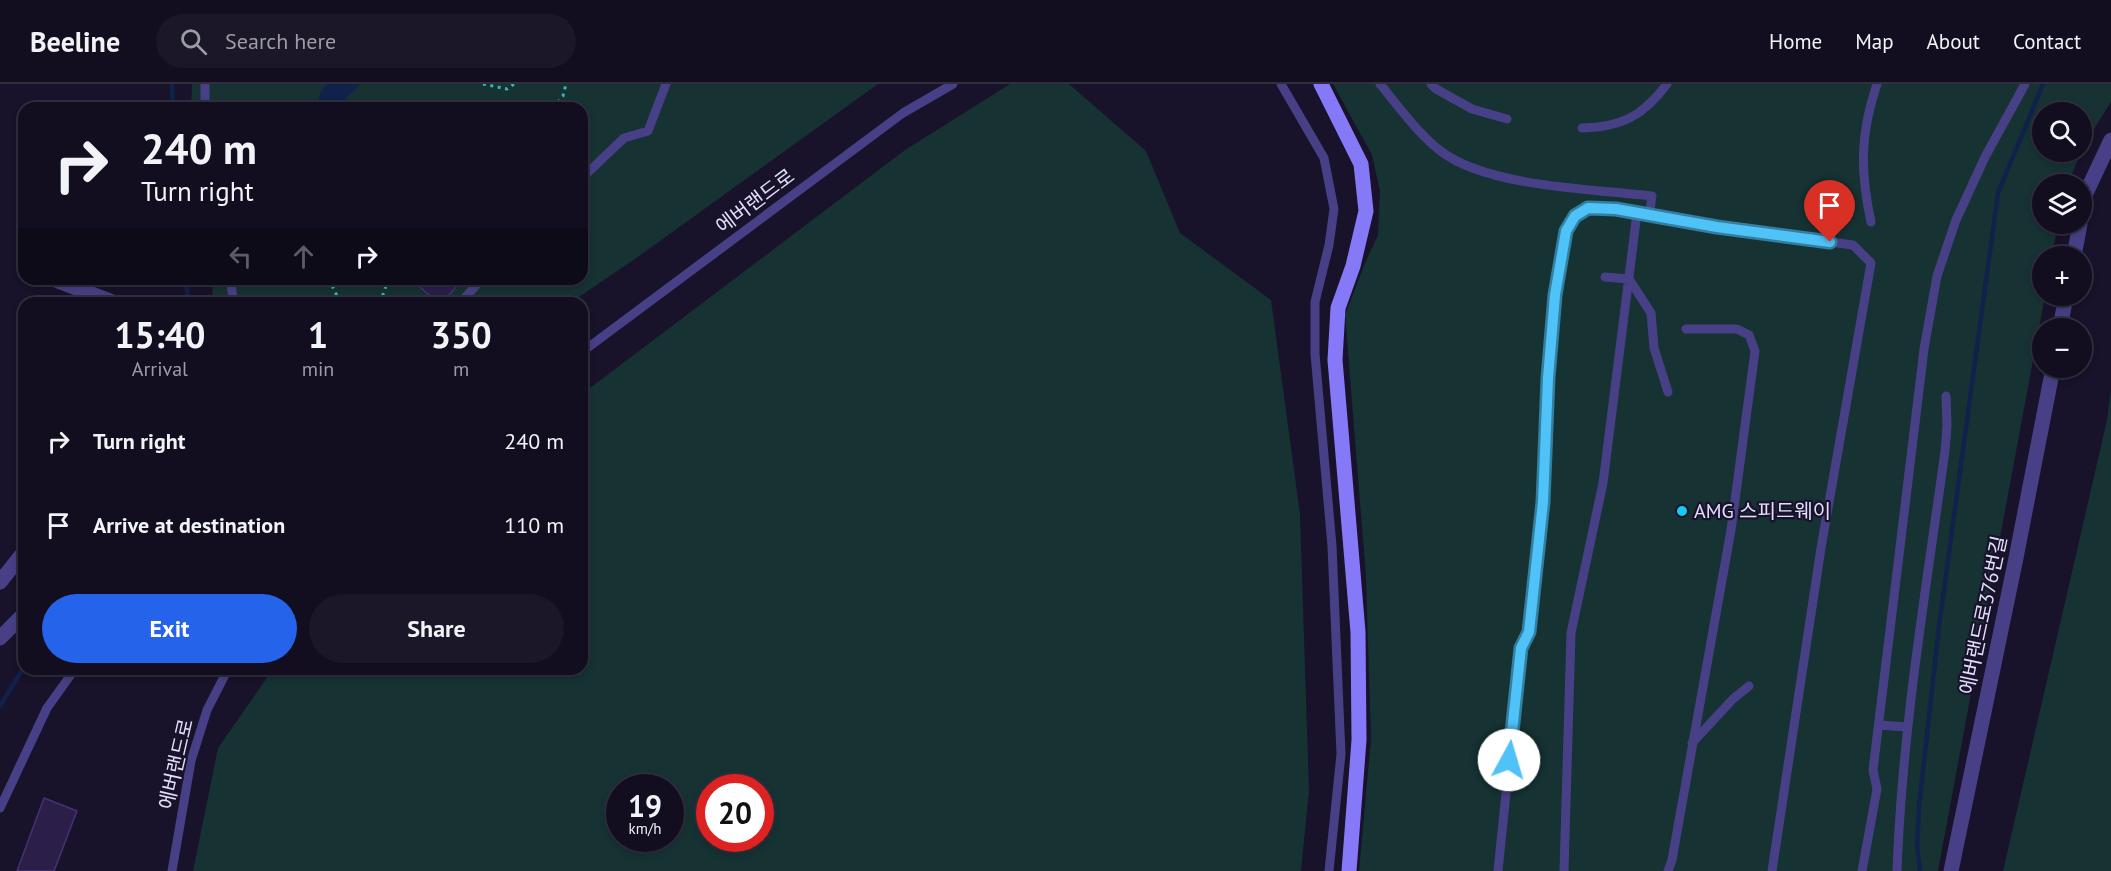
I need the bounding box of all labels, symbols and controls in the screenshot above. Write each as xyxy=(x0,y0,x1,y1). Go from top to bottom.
search box xyxy=(156,14,576,68)
text: Beeline xyxy=(30,23,120,60)
icon: search xyxy=(177,25,210,58)
text: Search here xyxy=(225,27,336,55)
text: Home xyxy=(1769,28,1822,55)
text: Map xyxy=(1855,28,1894,55)
text: About xyxy=(1927,28,1980,55)
text: Contact xyxy=(2013,28,2081,55)
map controls xyxy=(2032,102,2092,378)
button: search xyxy=(2032,102,2092,162)
text: 240 m xyxy=(141,121,257,176)
icon: right xyxy=(42,126,120,204)
street label: 에버랜드로 xyxy=(710,163,800,239)
text: Turn right xyxy=(141,174,254,208)
button: layers xyxy=(2032,174,2092,234)
pin xyxy=(1804,180,1855,242)
icon: arrive xyxy=(1813,189,1846,222)
icon: left xyxy=(224,240,257,273)
icon: ahead xyxy=(287,240,320,273)
icon: right xyxy=(350,240,383,273)
button: + xyxy=(2032,246,2092,306)
text: 15:40 xyxy=(114,311,206,358)
text: 1 xyxy=(308,311,328,358)
text: 350 xyxy=(431,311,492,358)
button: − xyxy=(2032,318,2092,378)
text: Arrival xyxy=(132,356,188,382)
text: min xyxy=(302,356,334,382)
text: m xyxy=(453,356,469,382)
icon: right xyxy=(42,425,75,458)
text: Turn right xyxy=(93,427,185,455)
text: 240 m xyxy=(504,427,564,455)
place label: AMG 스피드웨이 xyxy=(1694,498,1831,524)
marker: AMG 스피드웨이 xyxy=(1675,504,1689,518)
icon: arrive xyxy=(42,509,75,542)
text: Arrive at destination xyxy=(93,511,285,539)
text: 110 m xyxy=(504,511,564,539)
street label: 에버랜드로376번길 xyxy=(1953,533,2013,697)
button: Exit xyxy=(42,594,297,663)
button: Share xyxy=(309,594,564,663)
street label: 에버랜드로 xyxy=(153,716,199,812)
position arrow xyxy=(1477,728,1541,792)
speed limit sign: 20 xyxy=(696,774,774,852)
text: 19 xyxy=(628,786,662,825)
text: km/h xyxy=(629,819,661,838)

